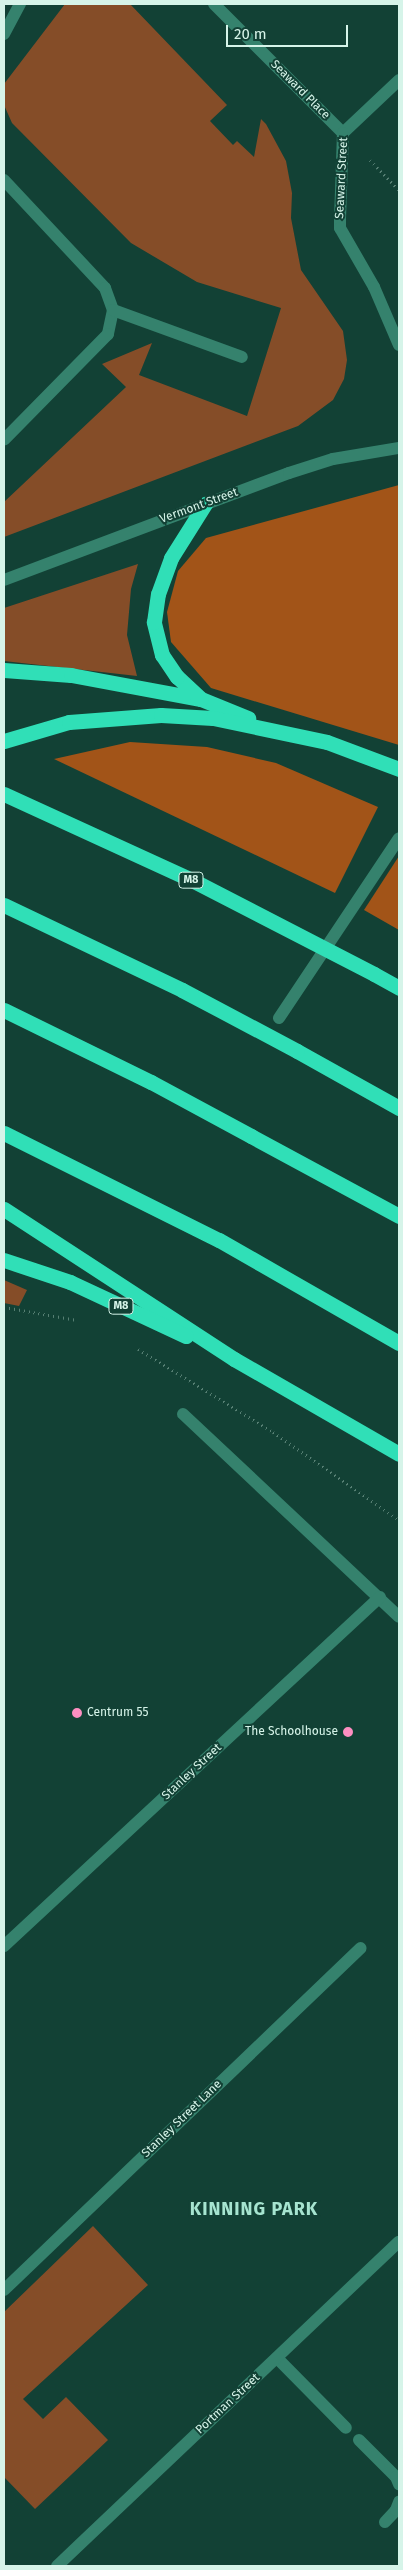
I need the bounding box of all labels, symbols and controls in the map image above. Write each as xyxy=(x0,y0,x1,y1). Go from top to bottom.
scale bar xyxy=(228,15,350,47)
text: 20 m xyxy=(234,25,267,43)
street label: Seaward Place xyxy=(267,57,333,123)
street label: Seaward Street xyxy=(333,137,351,219)
street label: Vermont Street xyxy=(158,485,240,527)
road number: M8 xyxy=(177,872,205,888)
road number: M8 xyxy=(107,1298,135,1314)
place label: Centrum 55 xyxy=(87,1706,148,1720)
marker: Centrum 55 xyxy=(71,1707,83,1719)
place label: The Schoolhouse xyxy=(245,1725,338,1739)
marker: The Schoolhouse xyxy=(342,1726,354,1738)
street label: Stanley Street xyxy=(159,1741,225,1803)
street label: Stanley Street Lane xyxy=(139,2077,225,2161)
district label: KINNING PARK xyxy=(188,2198,320,2220)
street label: Portman Street xyxy=(193,2371,263,2437)

